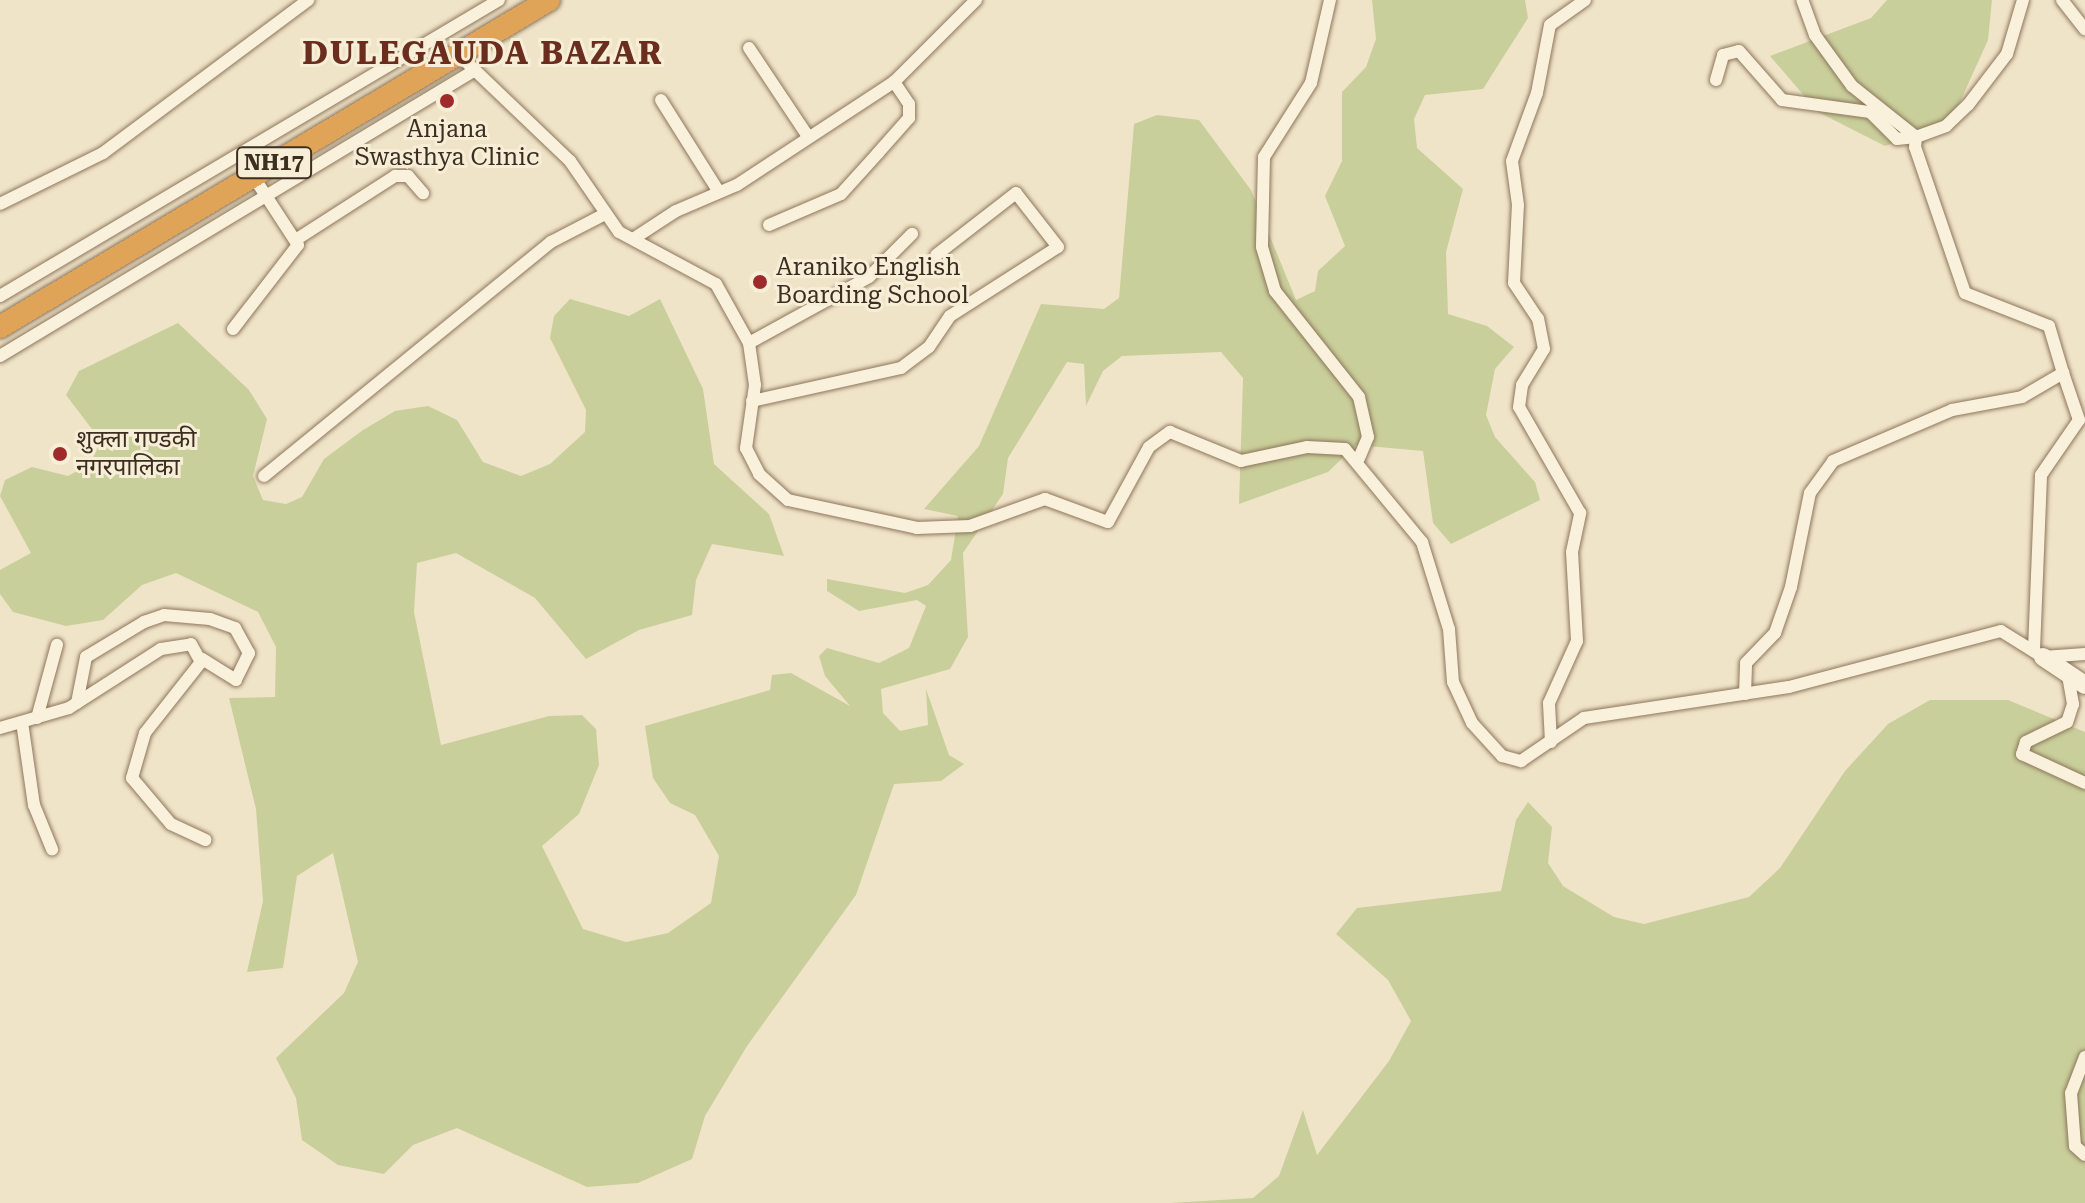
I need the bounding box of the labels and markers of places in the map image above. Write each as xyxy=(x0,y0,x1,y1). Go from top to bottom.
marker: Anjana Swasthya Clinic xyxy=(436,90,458,112)
place label: Anjana Swasthya Clinic xyxy=(355,116,539,172)
place label: Araniko English Boarding School xyxy=(776,254,969,310)
marker: Araniko English Boarding School xyxy=(751,273,769,291)
place label: शुक्ला गण्डकी नगरपालिका xyxy=(76,426,196,482)
marker: शुक्ला गण्डकी नगरपालिका xyxy=(51,445,69,463)

